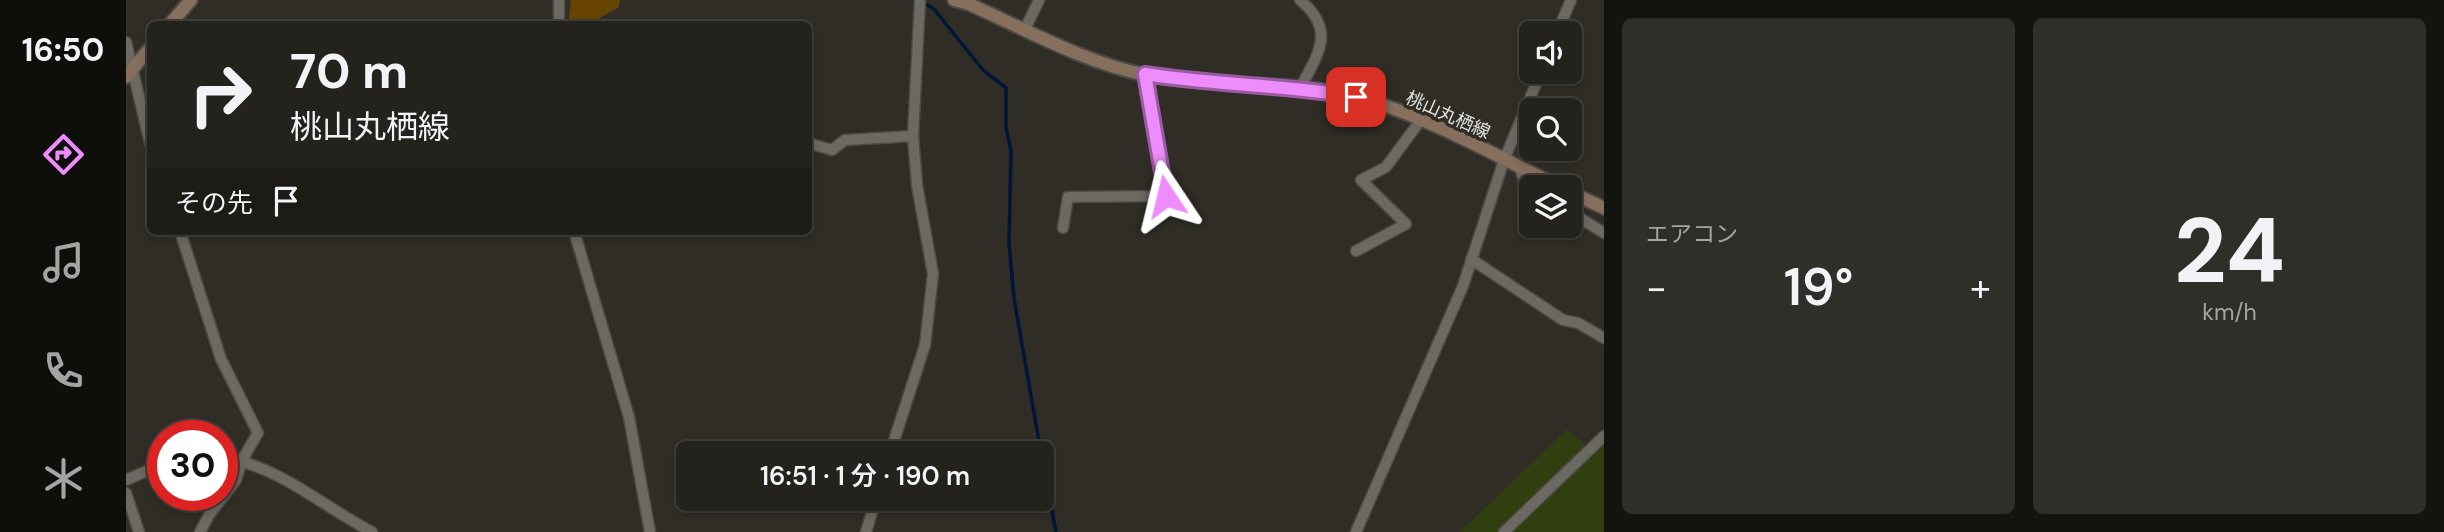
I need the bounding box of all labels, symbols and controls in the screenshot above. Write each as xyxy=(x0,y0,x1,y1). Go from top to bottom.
map controls xyxy=(1519,21,1582,238)
button: sound xyxy=(1519,21,1582,84)
text: 16:50 xyxy=(22,29,104,71)
text: 70 m xyxy=(290,39,408,103)
icon: right xyxy=(175,49,266,140)
pin xyxy=(1326,67,1386,127)
icon: arrive xyxy=(1337,78,1375,116)
street label: 桃山丸栖線 xyxy=(1402,86,1494,144)
button: search xyxy=(1519,98,1582,161)
text: 桃山丸栖線 xyxy=(290,106,450,148)
icon: directions xyxy=(39,130,88,179)
position arrow xyxy=(1129,159,1203,233)
button: layers xyxy=(1519,175,1582,238)
icon: arrive xyxy=(267,182,305,220)
text: その先 xyxy=(175,186,253,220)
text: 24 xyxy=(2174,192,2285,310)
text: エアコン xyxy=(1646,219,1738,249)
icon: music xyxy=(39,238,88,287)
text: 19° xyxy=(1784,253,1853,321)
text: − xyxy=(1646,263,1667,313)
text: + xyxy=(1970,263,1991,313)
text: km/h xyxy=(2202,297,2257,327)
icon: phone xyxy=(39,346,88,395)
speed limit sign: 30 xyxy=(147,420,238,511)
icon: climate xyxy=(39,454,88,503)
text: 16:51 · 1 分 · 190 m xyxy=(760,459,970,493)

